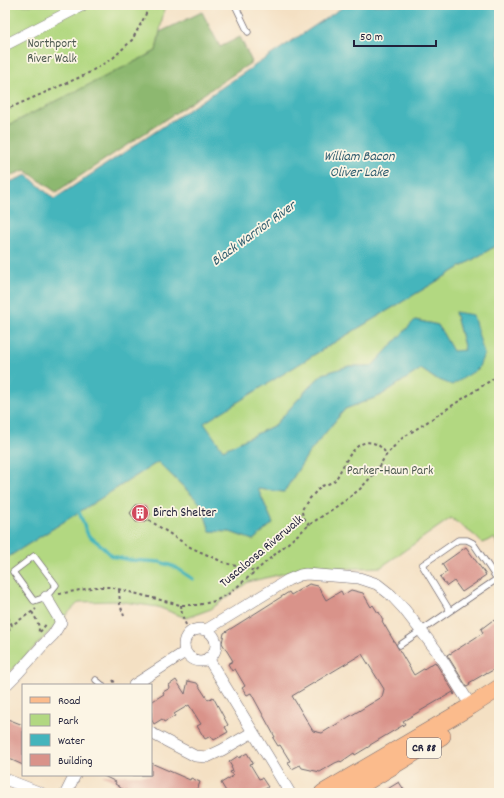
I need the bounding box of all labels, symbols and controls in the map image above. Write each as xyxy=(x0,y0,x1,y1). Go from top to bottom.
scale bar xyxy=(354,22,436,48)
text: 50 m xyxy=(360,29,383,46)
park label: Northport River Walk xyxy=(27,35,77,69)
water label: William Bacon Oliver Lake xyxy=(324,147,395,183)
water label: Black Warrior River xyxy=(208,196,302,271)
park label: Parker-Haun Park xyxy=(347,462,433,481)
building icon: Birch Shelter xyxy=(130,503,150,523)
place label: Birch Shelter xyxy=(153,504,217,523)
street label: Tuscaloosa Riverwalk xyxy=(216,511,308,593)
legend xyxy=(22,684,152,776)
text: Road xyxy=(58,693,80,710)
text: Park xyxy=(58,713,79,730)
text: Water xyxy=(58,733,85,750)
road number: CR 88 xyxy=(407,738,441,758)
text: Building xyxy=(58,753,93,770)

